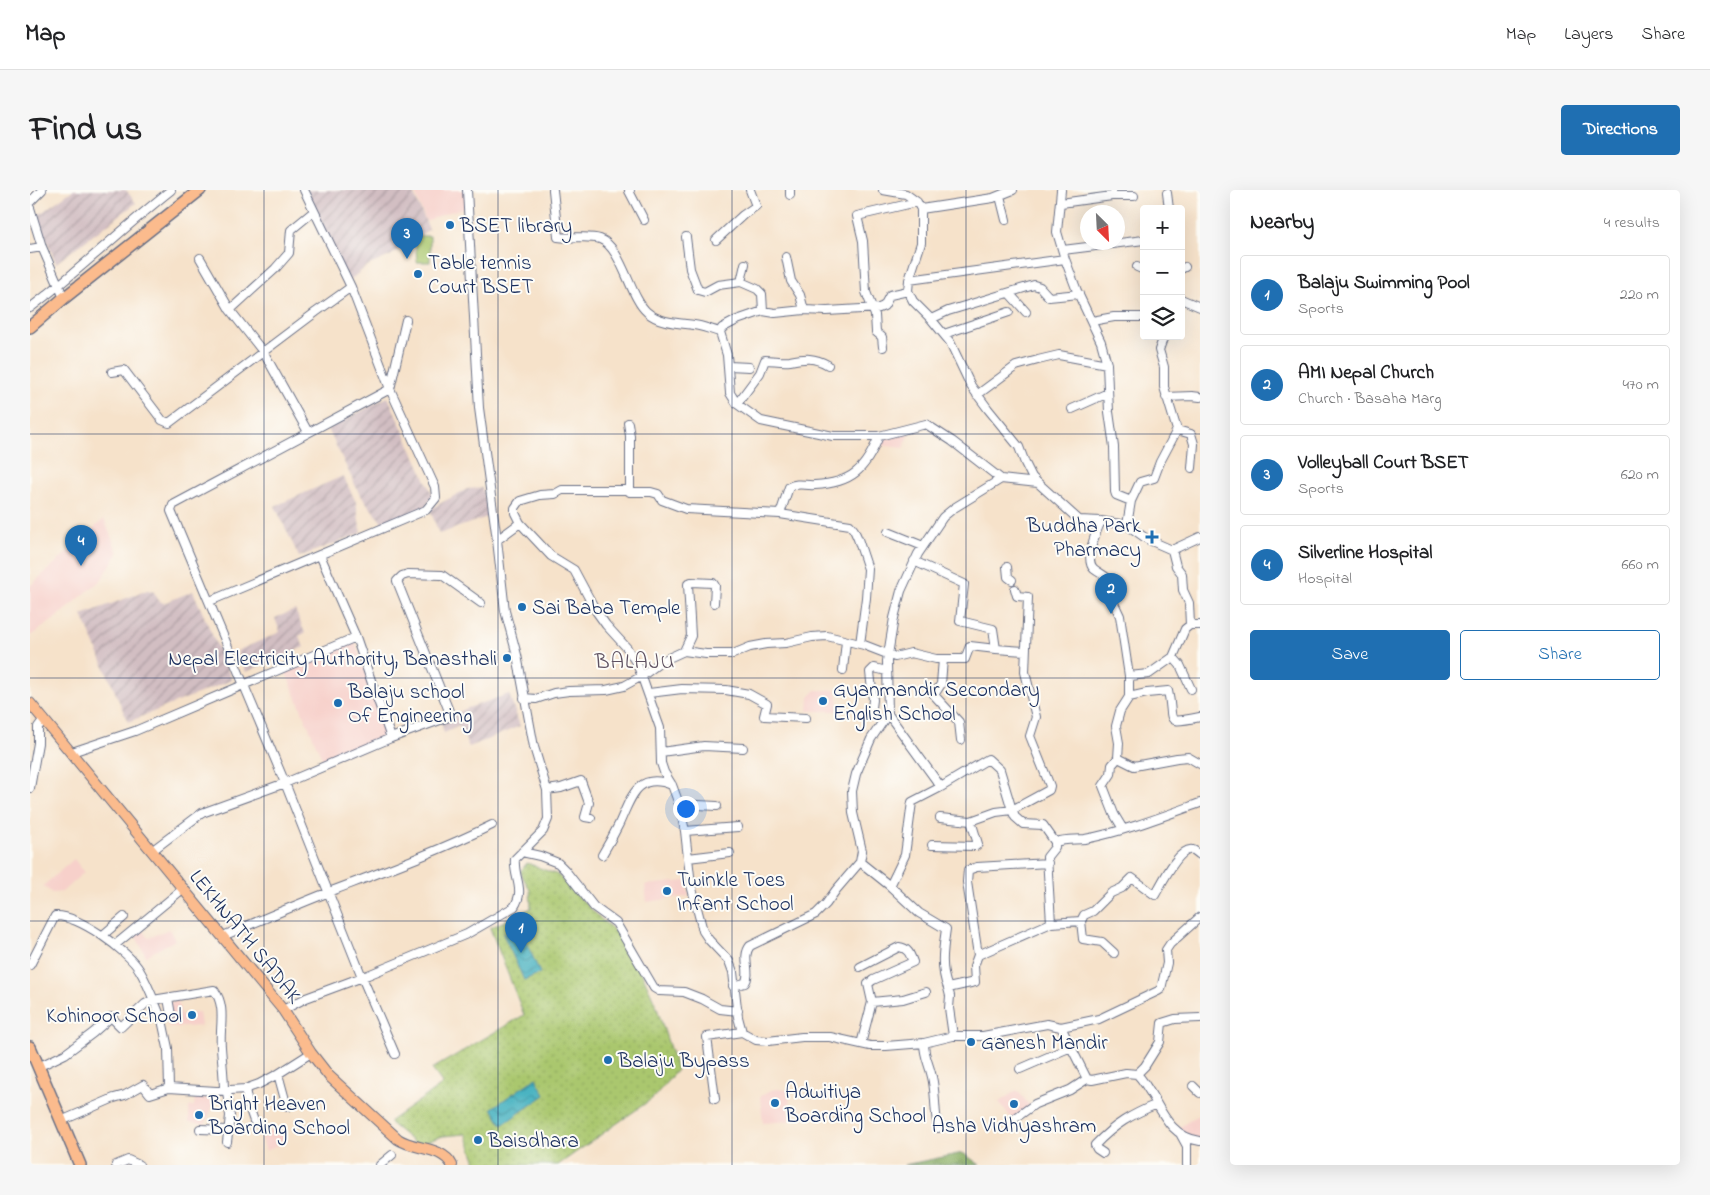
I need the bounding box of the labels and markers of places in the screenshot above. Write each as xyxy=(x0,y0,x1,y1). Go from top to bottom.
place label: BSET library xyxy=(459,212,572,244)
pin: 3 xyxy=(391,218,423,259)
marker: BSET library xyxy=(444,219,456,231)
place label: Table tennis Court BSET xyxy=(428,249,534,303)
marker: Table tennis Court BSET xyxy=(412,268,424,280)
place label: Buddha Park Pharmacy xyxy=(1026,512,1142,568)
pin: 4 xyxy=(65,525,97,566)
marker: Buddha Park Pharmacy xyxy=(1145,530,1159,544)
pin: 2 xyxy=(1095,573,1127,614)
place label: Sai Baba Temple xyxy=(532,594,681,624)
marker: Sai Baba Temple xyxy=(516,601,528,613)
place label: Nepal Electricity Authority, Banasthali xyxy=(168,645,497,677)
marker: Nepal Electricity Authority, Banasthali xyxy=(501,652,513,664)
place label: Gyanmandir Secondary English School xyxy=(833,676,1040,732)
place label: Balaju school Of Engineering xyxy=(347,678,472,734)
marker: Gyanmandir Secondary English School xyxy=(817,695,829,707)
marker: Balaju school Of Engineering xyxy=(332,697,344,709)
place label: Twinkle Toes Infant School xyxy=(677,866,794,920)
marker: Twinkle Toes Infant School xyxy=(661,885,673,897)
pin: 1 xyxy=(505,912,537,953)
place label: Kohinoor School xyxy=(46,1002,182,1032)
marker: Kohinoor School xyxy=(186,1009,198,1021)
place label: Ganesh Mandir xyxy=(981,1029,1108,1059)
marker: Ganesh Mandir xyxy=(965,1036,977,1048)
place label: Balaju Bypass xyxy=(617,1047,750,1079)
marker: Balaju Bypass xyxy=(602,1054,614,1066)
place label: Adwitiya Boarding School xyxy=(784,1078,926,1134)
place label: Bright Heaven Boarding School xyxy=(208,1090,350,1146)
marker: Adwitiya Boarding School xyxy=(769,1097,781,1109)
marker: Asha Vidhyashram xyxy=(1008,1098,1020,1110)
marker: Bright Heaven Boarding School xyxy=(193,1109,205,1121)
place label: Asha Vidhyashram xyxy=(932,1112,1096,1144)
place label: Baisdhara xyxy=(487,1127,579,1157)
marker: Baisdhara xyxy=(472,1134,484,1146)

